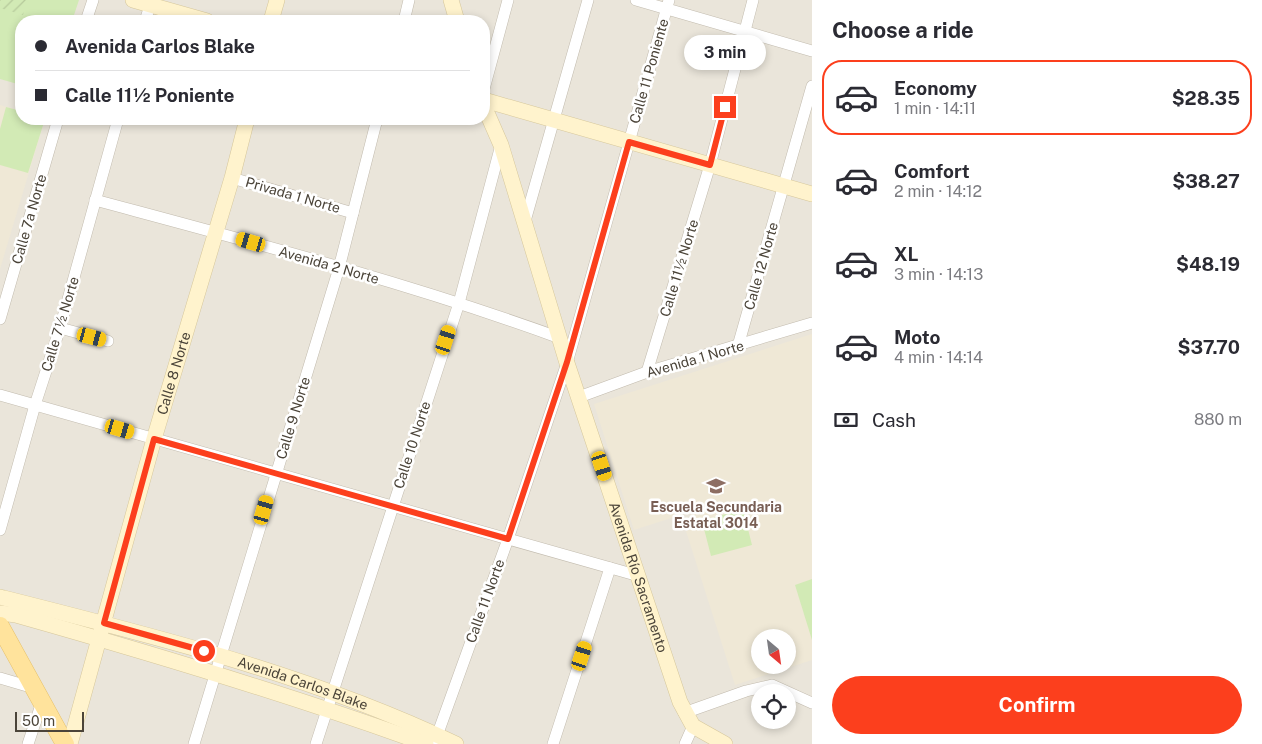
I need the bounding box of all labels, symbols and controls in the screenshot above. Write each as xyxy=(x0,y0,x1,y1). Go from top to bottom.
street label: Calle 11 Poniente xyxy=(626,17,672,125)
text: Choose a ride xyxy=(832,17,974,43)
callout: 3 min xyxy=(684,34,766,70)
text: Avenida Carlos Blake xyxy=(65,35,255,57)
text: 3 min xyxy=(704,43,746,62)
icon: car xyxy=(834,75,879,120)
text: Economy xyxy=(894,77,977,99)
text: Calle 11½ Poniente xyxy=(65,84,235,106)
text: $28.35 xyxy=(1172,87,1240,109)
route end xyxy=(714,96,736,118)
text: 1 min · 14:11 xyxy=(894,99,976,118)
icon: car xyxy=(834,158,879,203)
text: Comfort xyxy=(894,160,970,182)
text: $38.27 xyxy=(1172,170,1240,192)
street label: Calle 7a Norte xyxy=(9,172,50,266)
street label: Privada 1 Norte xyxy=(244,174,342,216)
text: 2 min · 14:12 xyxy=(894,182,982,201)
street label: Calle 11½ Norte xyxy=(657,217,701,319)
street label: Calle 12 Norte xyxy=(741,220,781,312)
car xyxy=(234,231,267,253)
icon: car xyxy=(834,241,879,286)
street label: Avenida 2 Norte xyxy=(277,243,381,287)
text: XL xyxy=(894,243,919,265)
text: $48.19 xyxy=(1176,253,1240,275)
text: 3 min · 14:13 xyxy=(894,265,983,284)
street label: Calle 7½ Norte xyxy=(38,274,82,373)
car xyxy=(434,323,457,357)
icon: car xyxy=(834,324,879,369)
car xyxy=(75,326,108,348)
text: Moto xyxy=(894,326,940,348)
street label: Calle 8 Norte xyxy=(154,330,194,417)
text: $37.70 xyxy=(1177,336,1240,358)
street label: Avenida 1 Norte xyxy=(644,337,746,381)
text: 4 min · 14:14 xyxy=(894,348,983,367)
street label: Calle 9 Norte xyxy=(273,375,313,461)
street label: Calle 10 Norte xyxy=(390,399,434,491)
icon: cash xyxy=(832,406,860,434)
text: Cash xyxy=(872,409,916,431)
text: 880 m xyxy=(1194,410,1242,429)
car xyxy=(103,418,136,440)
car xyxy=(590,449,613,483)
school or university icon: Escuela Secundaria Estatal 3014 xyxy=(705,475,727,497)
car xyxy=(252,494,275,526)
place label: Escuela Secundaria Estatal 3014 xyxy=(650,499,782,531)
street label: Avenida Río Sacramento xyxy=(606,500,671,655)
street label: Calle 11 Norte xyxy=(462,557,508,645)
north arrow xyxy=(751,629,796,674)
map controls xyxy=(751,629,796,729)
car xyxy=(570,639,593,673)
route start xyxy=(193,640,215,662)
street label: Avenida Carlos Blake xyxy=(236,654,370,713)
button: Confirm xyxy=(832,676,1242,734)
button: locate xyxy=(751,684,796,729)
scale bar xyxy=(15,709,84,732)
text: 50 m xyxy=(22,713,55,729)

